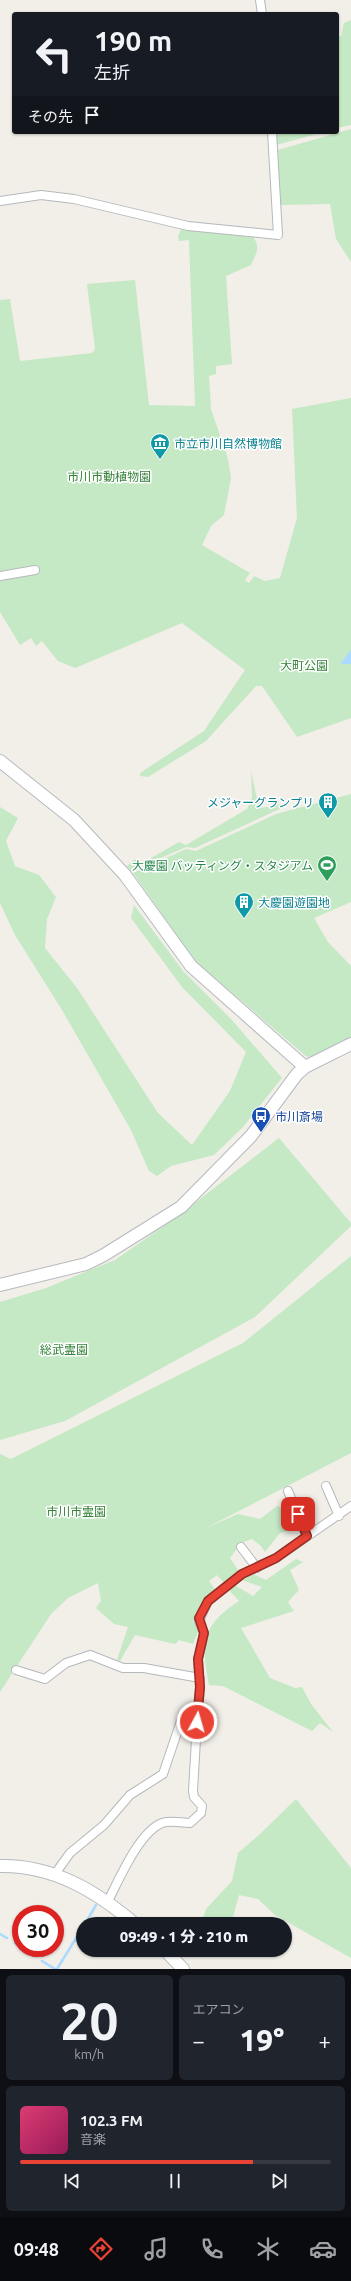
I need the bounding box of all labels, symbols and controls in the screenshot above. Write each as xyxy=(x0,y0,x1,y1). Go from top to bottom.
text: 190 m xyxy=(94,25,172,56)
icon: left xyxy=(28,28,80,80)
text: 左折 xyxy=(94,62,130,82)
icon: arrive xyxy=(81,104,103,126)
text: その先 xyxy=(28,108,73,125)
museum icon: 市立市川自然博物館 xyxy=(149,432,171,460)
place label: 市立市川自然博物館 xyxy=(174,437,282,450)
park label: 市川市動植物園 xyxy=(67,470,151,483)
park label: 大町公園 xyxy=(280,659,328,672)
building icon: メジャーグランプリ xyxy=(317,791,339,819)
place label: メジャーグランプリ xyxy=(207,796,314,809)
sports icon: 大慶園 バッティング・スタジアム xyxy=(316,854,338,882)
place label: 大慶園 バッティング・スタジアム xyxy=(132,859,313,872)
building icon: 大慶園遊園地 xyxy=(233,891,255,919)
place label: 大慶園遊園地 xyxy=(258,896,330,909)
bus stop icon: 市川斎場 xyxy=(250,1105,272,1133)
place label: 市川斎場 xyxy=(275,1110,323,1123)
park label: 総武霊園 xyxy=(40,1343,88,1356)
pin xyxy=(281,1497,315,1531)
icon: arrive xyxy=(287,1503,309,1525)
park label: 市川市霊園 xyxy=(46,1505,106,1518)
position arrow xyxy=(176,1701,218,1743)
speed limit sign: 30 xyxy=(12,1905,64,1957)
text: 09:49 · 1 分 · 210 m xyxy=(120,1928,248,1945)
text: 20 xyxy=(60,1992,119,2050)
text: エアコン xyxy=(193,2002,245,2016)
text: 19° xyxy=(239,2023,284,2057)
text: − xyxy=(193,2028,205,2053)
text: + xyxy=(319,2028,331,2053)
text: km/h xyxy=(74,2047,104,2061)
text: 102.3 FM xyxy=(80,2112,143,2129)
text: 音楽 xyxy=(80,2132,106,2146)
icon: previous xyxy=(61,2170,83,2192)
icon: pause xyxy=(164,2170,186,2192)
icon: next xyxy=(268,2170,290,2192)
icon: directions xyxy=(87,2235,115,2263)
icon: music xyxy=(142,2235,170,2263)
icon: phone xyxy=(198,2235,226,2263)
icon: climate xyxy=(254,2235,282,2263)
icon: car xyxy=(309,2235,337,2263)
text: 09:48 xyxy=(14,2239,59,2259)

